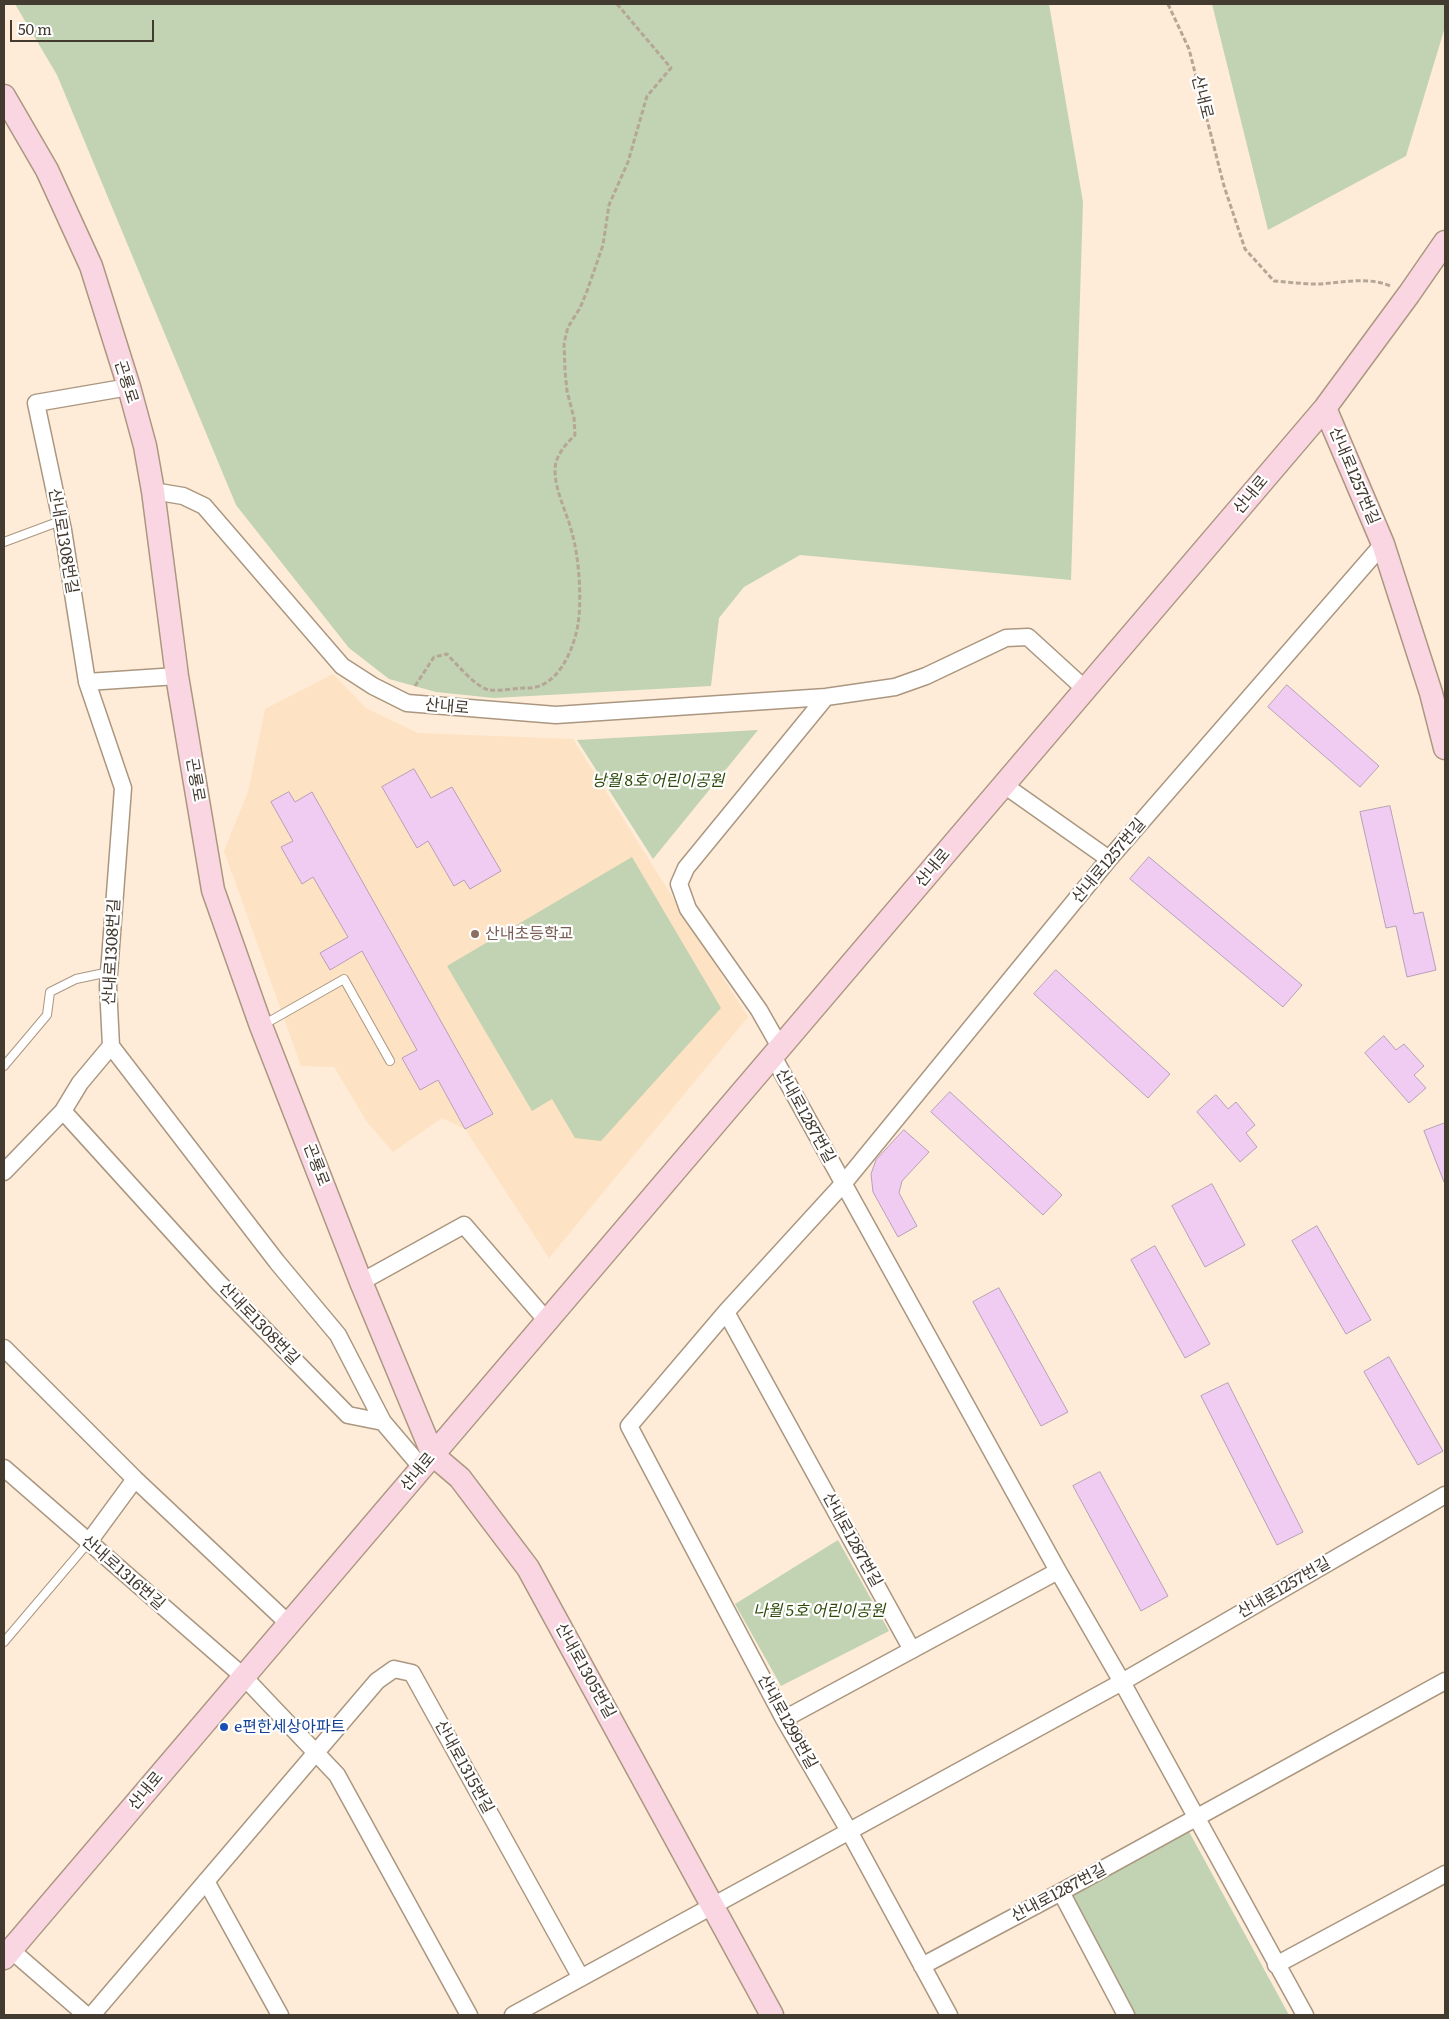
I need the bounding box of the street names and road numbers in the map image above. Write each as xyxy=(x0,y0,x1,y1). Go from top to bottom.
street label: 산내로 xyxy=(1187,73,1217,121)
street label: 곤룡로 xyxy=(110,358,142,406)
street label: 산내로1257번길 xyxy=(1325,424,1383,528)
street label: 산내로 xyxy=(1229,472,1273,518)
street label: 산내로1308번길 xyxy=(44,487,82,595)
street label: 산내로 xyxy=(424,696,470,718)
street label: 곤룡로 xyxy=(182,757,208,803)
street label: 산내로1257번길 xyxy=(1068,815,1150,907)
street label: 산내로 xyxy=(911,845,955,891)
street label: 산내로1308번길 xyxy=(100,898,124,1006)
street label: 산내로1287번길 xyxy=(771,1065,839,1167)
street label: 곤룡로 xyxy=(299,1141,333,1189)
street label: 산내로1308번길 xyxy=(215,1279,303,1369)
street label: 산내로 xyxy=(396,1449,440,1495)
street label: 산내로1287번길 xyxy=(818,1489,886,1591)
street label: 산내로1316번길 xyxy=(77,1532,169,1614)
street label: 산내로1257번길 xyxy=(1234,1554,1334,1622)
street label: 산내로1305번길 xyxy=(551,1620,619,1722)
street label: 산내로1299번길 xyxy=(753,1671,821,1773)
street label: 산내로1315번길 xyxy=(431,1717,497,1817)
street label: 산내로 xyxy=(124,1768,168,1814)
street label: 산내로1287번길 xyxy=(1008,1860,1110,1926)

